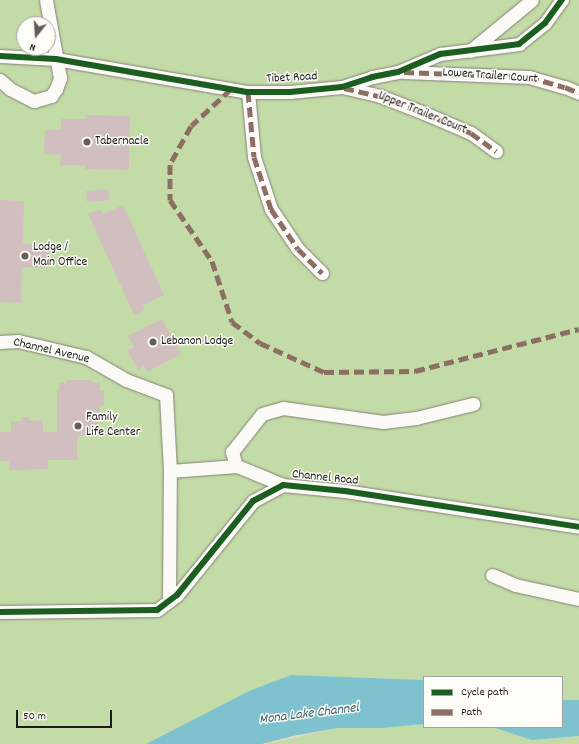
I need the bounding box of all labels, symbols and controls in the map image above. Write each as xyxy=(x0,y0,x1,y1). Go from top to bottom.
north arrow xyxy=(16,16,56,56)
text: N xyxy=(28,38,38,55)
street label: Lower Trailer Court xyxy=(442,66,538,88)
street label: Tibet Road xyxy=(266,70,318,88)
street label: Upper Trailer Court xyxy=(375,89,469,139)
place label: Tabernacle xyxy=(95,134,149,150)
marker: Tabernacle xyxy=(82,137,92,147)
place label: Lodge / Main Office xyxy=(33,241,87,272)
marker: Lodge / Main Office xyxy=(20,251,30,261)
place label: Lebanon Lodge xyxy=(161,334,233,350)
street label: Channel Avenue xyxy=(11,336,91,368)
marker: Lebanon Lodge xyxy=(148,337,158,347)
place label: Family Life Center xyxy=(86,411,140,442)
marker: Family Life Center xyxy=(73,421,83,431)
street label: Channel Road xyxy=(291,468,359,490)
legend xyxy=(423,676,563,728)
text: Cycle path xyxy=(461,684,509,701)
water label: Mona Lake Channel xyxy=(258,700,360,728)
scale bar xyxy=(18,702,114,728)
text: Path xyxy=(461,704,482,721)
text: 50 m xyxy=(23,708,46,725)

